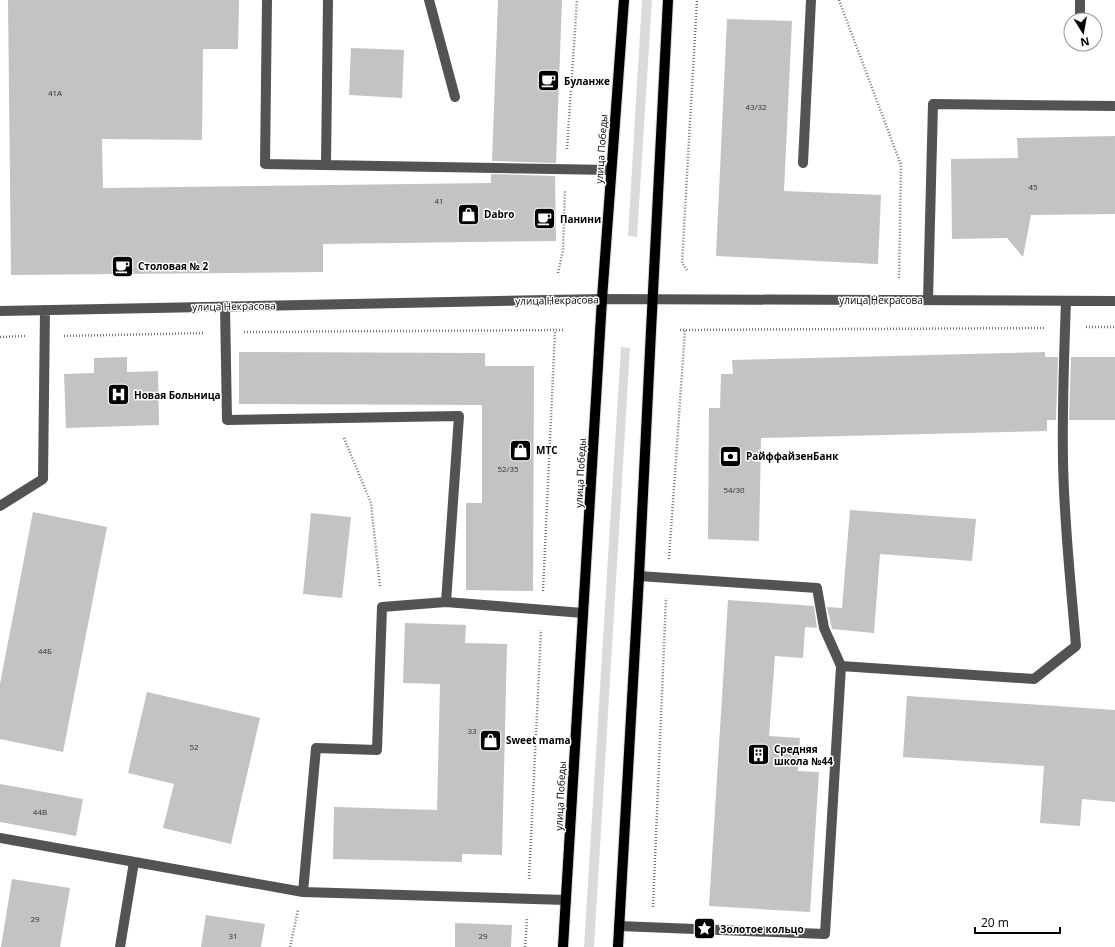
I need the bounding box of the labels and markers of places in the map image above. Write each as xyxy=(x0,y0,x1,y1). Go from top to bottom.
cafe icon: Буланже xyxy=(535,68,561,94)
place label: Буланже xyxy=(564,74,610,88)
shop icon: Dabro xyxy=(455,201,481,227)
cafe icon: Панини xyxy=(531,206,557,232)
place label: Dabro xyxy=(484,207,515,221)
place label: Панини xyxy=(560,212,601,226)
cafe icon: Столовая № 2 xyxy=(110,253,136,279)
place label: Столовая № 2 xyxy=(138,259,208,273)
hospital icon: Новая Больница xyxy=(105,382,131,408)
place label: Новая Больница xyxy=(134,388,221,402)
shop icon: МТС xyxy=(508,437,534,463)
place label: МТС xyxy=(536,443,558,457)
bank icon: РайффайзенБанк xyxy=(717,443,743,469)
place label: РайффайзенБанк xyxy=(746,449,839,463)
shop icon: Sweet mama xyxy=(478,727,504,753)
place label: Sweet mama xyxy=(506,733,571,747)
building icon: Средняя школа №44 xyxy=(746,742,772,768)
place label: Средняя школа №44 xyxy=(774,742,833,768)
place icon: Золотое кольцо xyxy=(691,916,717,942)
place label: Золотое кольцо xyxy=(720,922,804,936)

